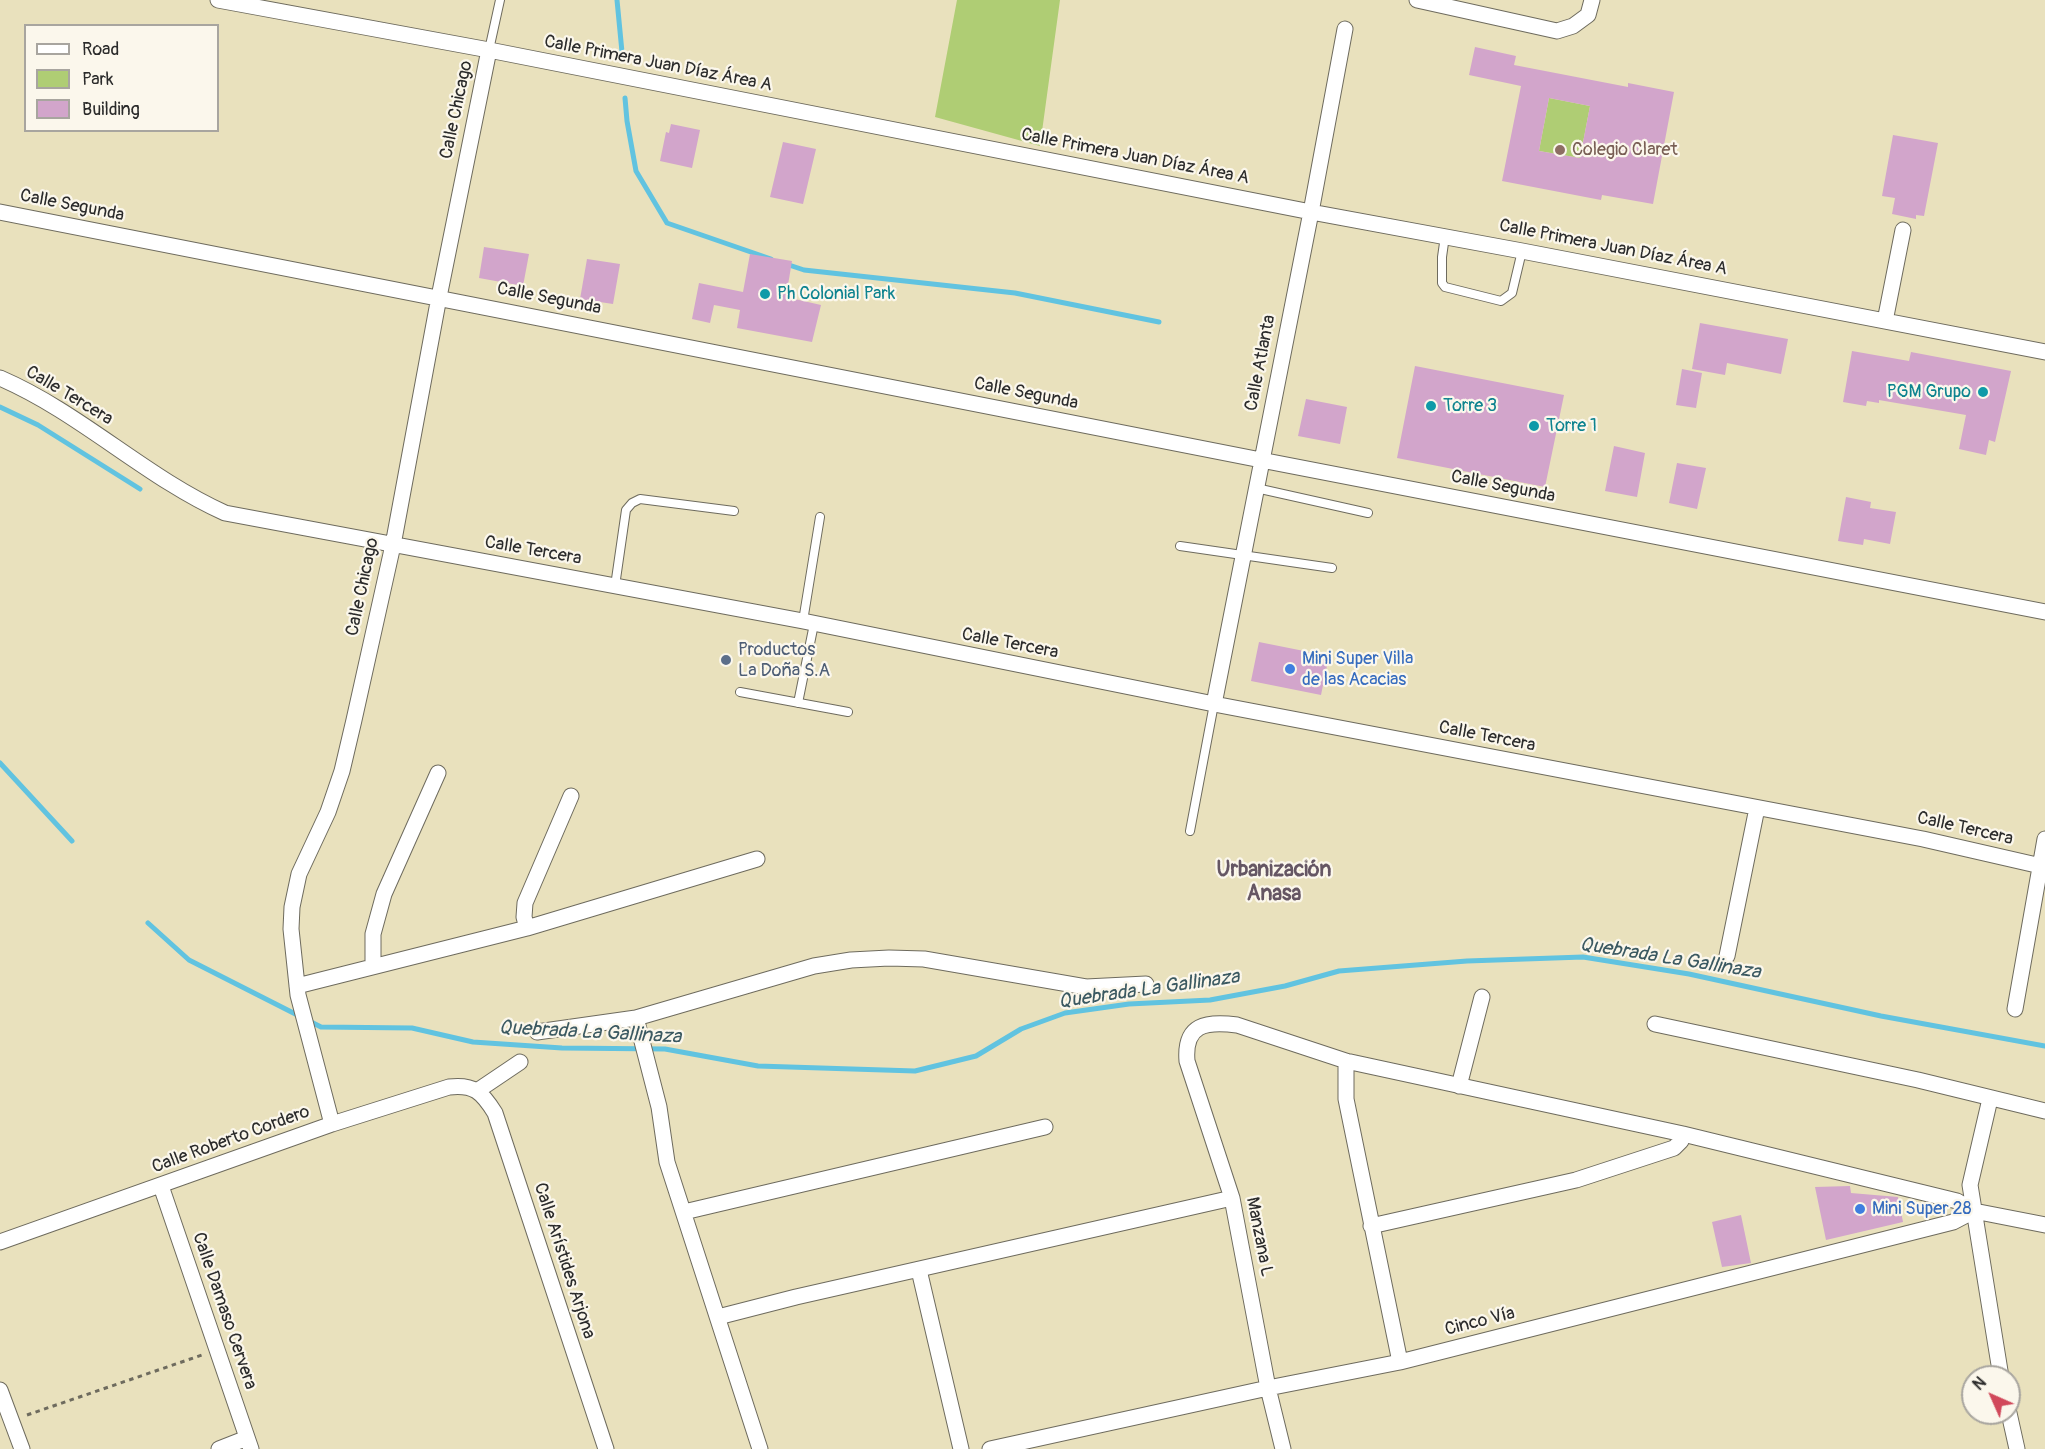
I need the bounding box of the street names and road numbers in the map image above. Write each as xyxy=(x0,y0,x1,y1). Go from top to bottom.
street label: Calle Primera Juan Díaz Área A xyxy=(542,31,774,97)
street label: Calle Chicago xyxy=(436,59,478,161)
street label: Calle Primera Juan Díaz Área A xyxy=(1019,124,1251,190)
street label: Calle Segunda xyxy=(18,185,126,227)
street label: Calle Primera Juan Díaz Área A xyxy=(1497,215,1729,281)
street label: Calle Segunda xyxy=(495,278,603,320)
street label: Calle Atlanta xyxy=(1241,313,1281,413)
street label: Calle Tercera xyxy=(22,362,116,430)
street label: Calle Segunda xyxy=(972,373,1080,415)
street label: Calle Segunda xyxy=(1449,466,1557,508)
street label: Calle Tercera xyxy=(483,532,583,570)
street label: Calle Chicago xyxy=(342,536,384,638)
street label: Calle Tercera xyxy=(960,624,1060,664)
street label: Calle Tercera xyxy=(1437,717,1537,757)
street label: Calle Tercera xyxy=(1915,807,2015,851)
street label: Calle Roberto Cordero xyxy=(149,1101,313,1179)
street label: Calle Arístides Arjona xyxy=(529,1180,599,1342)
street label: Manzana L xyxy=(1241,1195,1277,1279)
street label: Calle Damaso Cervera xyxy=(187,1230,261,1392)
street label: Cinco Vía xyxy=(1443,1303,1517,1341)

